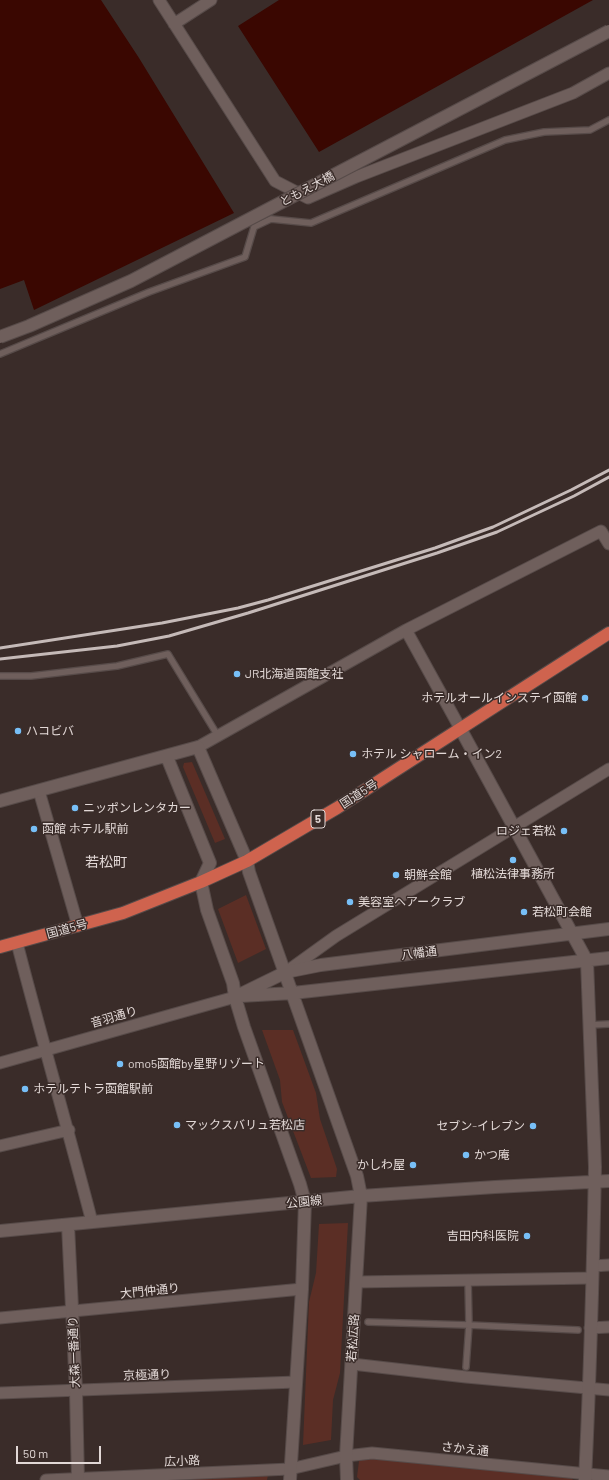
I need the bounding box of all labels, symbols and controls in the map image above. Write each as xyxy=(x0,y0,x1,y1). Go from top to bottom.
street label: ともえ大橋 xyxy=(277,169,337,209)
place label: JR北海道函館支社 xyxy=(245,667,343,681)
marker: JR北海道函館支社 xyxy=(232,669,242,679)
place label: ホテルオールインステイ函館 xyxy=(421,691,577,705)
marker: ホテルオールインステイ函館 xyxy=(580,693,590,703)
place label: ハコビバ xyxy=(26,724,74,738)
marker: ハコビバ xyxy=(13,726,23,736)
place label: ホテル シャローム・イン2 xyxy=(361,747,502,761)
marker: ホテル シャローム・イン2 xyxy=(348,749,358,759)
street label: 国道5号 xyxy=(337,776,381,812)
place label: ニッポンレンタカー xyxy=(83,801,191,815)
marker: ニッポンレンタカー xyxy=(70,803,80,813)
road number: 5 xyxy=(311,810,325,828)
place label: 函館 ホテル駅前 xyxy=(42,822,128,836)
marker: 函館 ホテル駅前 xyxy=(29,824,39,834)
place label: ロジェ若松 xyxy=(496,824,556,838)
marker: ロジェ若松 xyxy=(559,826,569,836)
district label: 若松町 xyxy=(85,854,127,870)
marker: 植松法律事務所 xyxy=(508,855,518,865)
place label: 植松法律事務所 xyxy=(471,867,555,881)
place label: 朝鮮会館 xyxy=(404,868,452,882)
marker: 朝鮮会館 xyxy=(391,870,401,880)
place label: 美容室ヘアークラブ xyxy=(358,895,465,909)
marker: 美容室ヘアークラブ xyxy=(345,897,355,907)
place label: 若松町会館 xyxy=(532,905,592,919)
marker: 若松町会館 xyxy=(519,907,529,917)
street label: 国道5号 xyxy=(45,917,89,941)
street label: 八幡通 xyxy=(400,944,438,962)
street label: 音羽通り xyxy=(89,1003,139,1031)
place label: omo5函館by星野リゾート xyxy=(128,1057,265,1071)
marker: omo5函館by星野リゾート xyxy=(115,1059,125,1069)
place label: ホテルテトラ函館駅前 xyxy=(33,1082,153,1096)
marker: ホテルテトラ函館駅前 xyxy=(20,1084,30,1094)
place label: マックスバリュ若松店 xyxy=(185,1118,305,1132)
place label: セブン-イレブン xyxy=(436,1119,525,1133)
marker: マックスバリュ若松店 xyxy=(172,1120,182,1130)
marker: セブン-イレブン xyxy=(528,1121,538,1131)
place label: かつ庵 xyxy=(474,1148,510,1162)
marker: かつ庵 xyxy=(461,1150,471,1160)
place label: かしわ屋 xyxy=(357,1158,405,1172)
marker: かしわ屋 xyxy=(408,1160,418,1170)
street label: 公園線 xyxy=(285,1193,323,1211)
place label: 吉田内科医院 xyxy=(447,1229,519,1243)
marker: 吉田内科医院 xyxy=(522,1231,532,1241)
street label: 大門仲通り xyxy=(119,1281,181,1301)
street label: 若松広路 xyxy=(344,1314,362,1362)
street label: 大森一番通り xyxy=(66,1316,82,1388)
street label: 京極通り xyxy=(123,1367,171,1383)
scale bar xyxy=(18,1438,103,1464)
street label: さかえ通 xyxy=(440,1439,490,1459)
text: 50 m xyxy=(23,1446,48,1460)
street label: 広小路 xyxy=(164,1453,200,1469)

